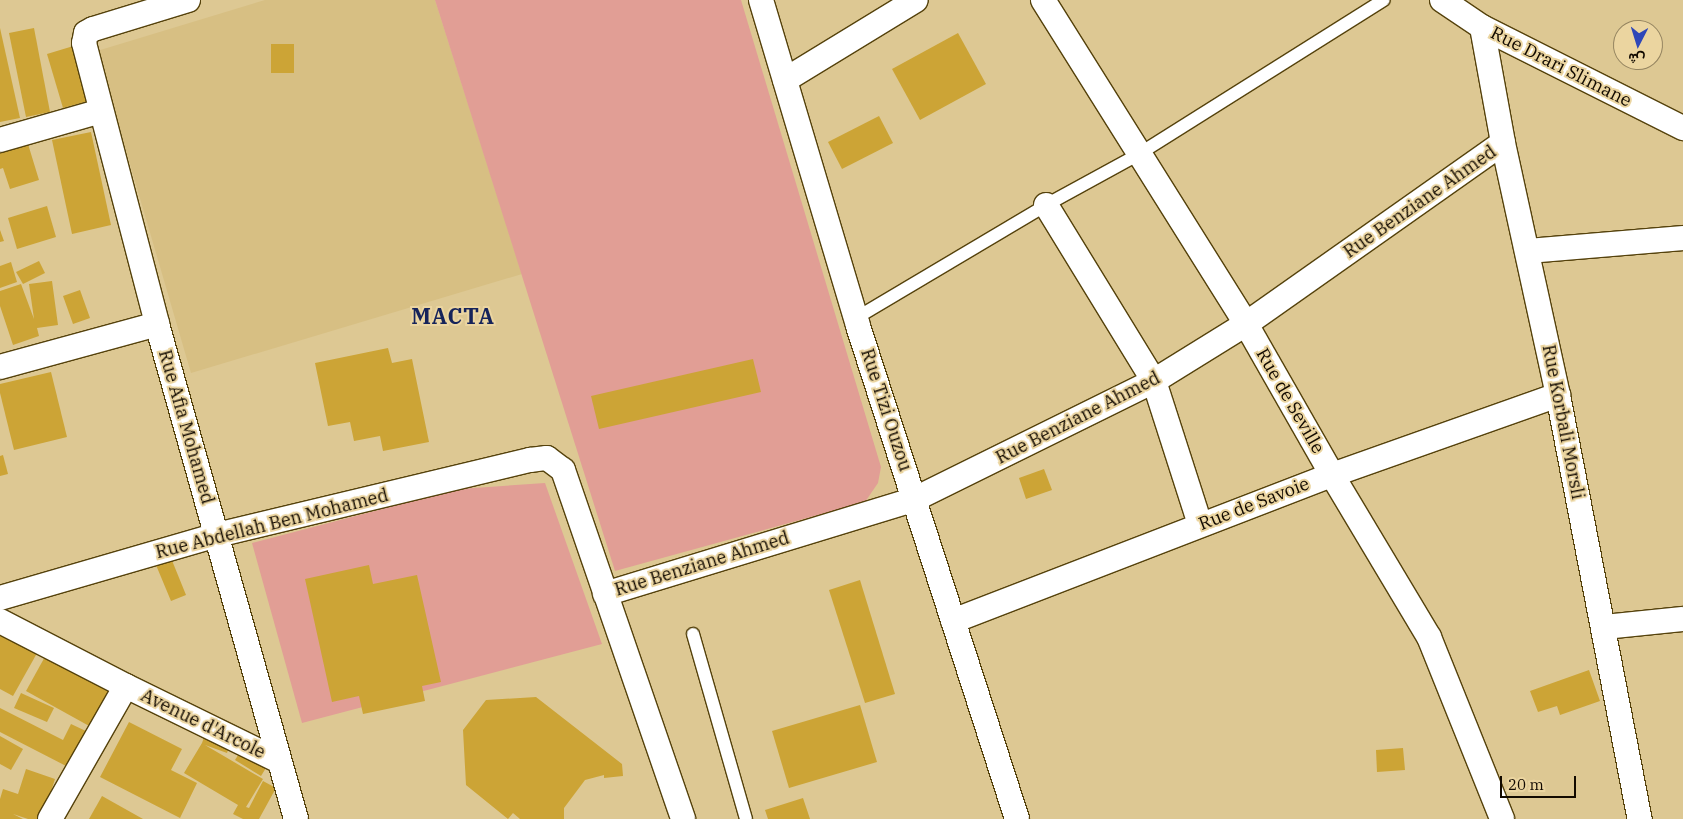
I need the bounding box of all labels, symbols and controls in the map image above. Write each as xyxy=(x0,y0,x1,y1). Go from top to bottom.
north arrow xyxy=(1613,20,1663,70)
street label: Rue Drari Slimane xyxy=(1487,22,1635,112)
text: ش xyxy=(1628,49,1646,69)
street label: Rue Benziane Ahmed xyxy=(1339,141,1501,263)
district label: MACTA xyxy=(411,303,495,329)
street label: Rue Korbali Morsli xyxy=(1537,343,1589,501)
street label: Rue de Seville xyxy=(1251,345,1329,457)
street label: Rue Tizi Ouzou xyxy=(856,346,916,474)
street label: Rue Afia Mohamed xyxy=(154,347,218,507)
street label: Rue Benziane Ahmed xyxy=(992,367,1164,469)
street label: Rue de Savoie xyxy=(1196,473,1312,535)
street label: Rue Abdellah Ben Mohamed xyxy=(153,485,391,563)
street label: Rue Benziane Ahmed xyxy=(612,527,792,601)
street label: Avenue d'Arcole xyxy=(137,685,269,763)
scale bar xyxy=(1503,766,1579,798)
text: 20 m xyxy=(1508,775,1544,794)

